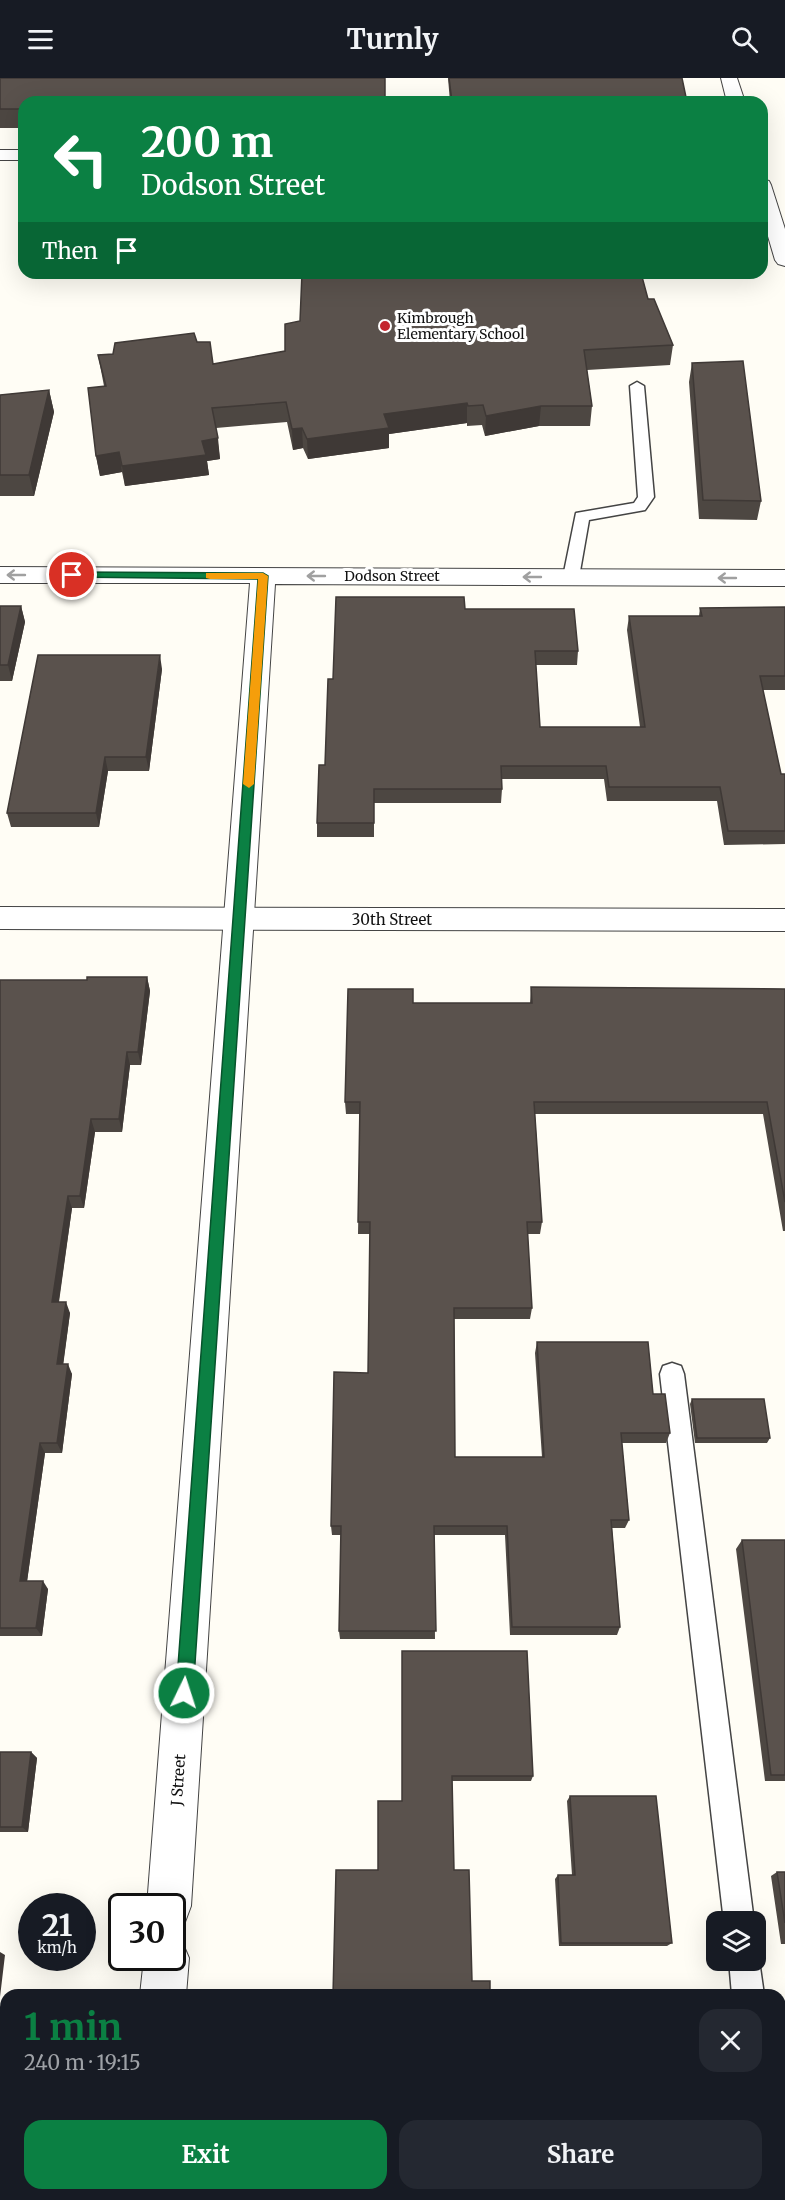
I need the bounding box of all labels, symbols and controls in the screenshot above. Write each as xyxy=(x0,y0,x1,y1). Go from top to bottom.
text: Turnly xyxy=(347,22,438,56)
icon: menu xyxy=(24,23,57,56)
icon: search xyxy=(728,23,761,56)
text: 200 m xyxy=(141,116,273,168)
icon: left xyxy=(42,120,120,198)
text: Dodson Street xyxy=(141,168,325,202)
icon: arrive xyxy=(110,234,143,267)
text: Then xyxy=(42,237,98,265)
place label: Kimbrough Elementary School xyxy=(397,309,525,343)
marker: Kimbrough Elementary School xyxy=(378,319,392,333)
pin xyxy=(46,549,97,600)
icon: arrive xyxy=(55,558,88,591)
street label: Dodson Street xyxy=(344,567,440,585)
one-way arrow xyxy=(6,569,26,581)
one-way arrow xyxy=(306,570,326,582)
one-way arrow xyxy=(522,571,542,583)
one-way arrow xyxy=(717,572,737,584)
street label: 30th Street xyxy=(352,910,432,929)
position arrow xyxy=(152,1661,216,1725)
street label: J Street xyxy=(167,1753,189,1808)
speed limit sign: 30 xyxy=(108,1893,186,1971)
text: 21 xyxy=(42,1906,72,1944)
map controls xyxy=(706,1911,766,1971)
button: layers xyxy=(706,1911,766,1971)
text: km/h xyxy=(37,1938,77,1957)
text: 1 min xyxy=(24,2005,122,2050)
button: close xyxy=(699,2009,762,2072)
text: 240 m · 19:15 xyxy=(24,2050,141,2075)
button: Exit xyxy=(24,2120,387,2189)
button: Share xyxy=(399,2120,762,2189)

